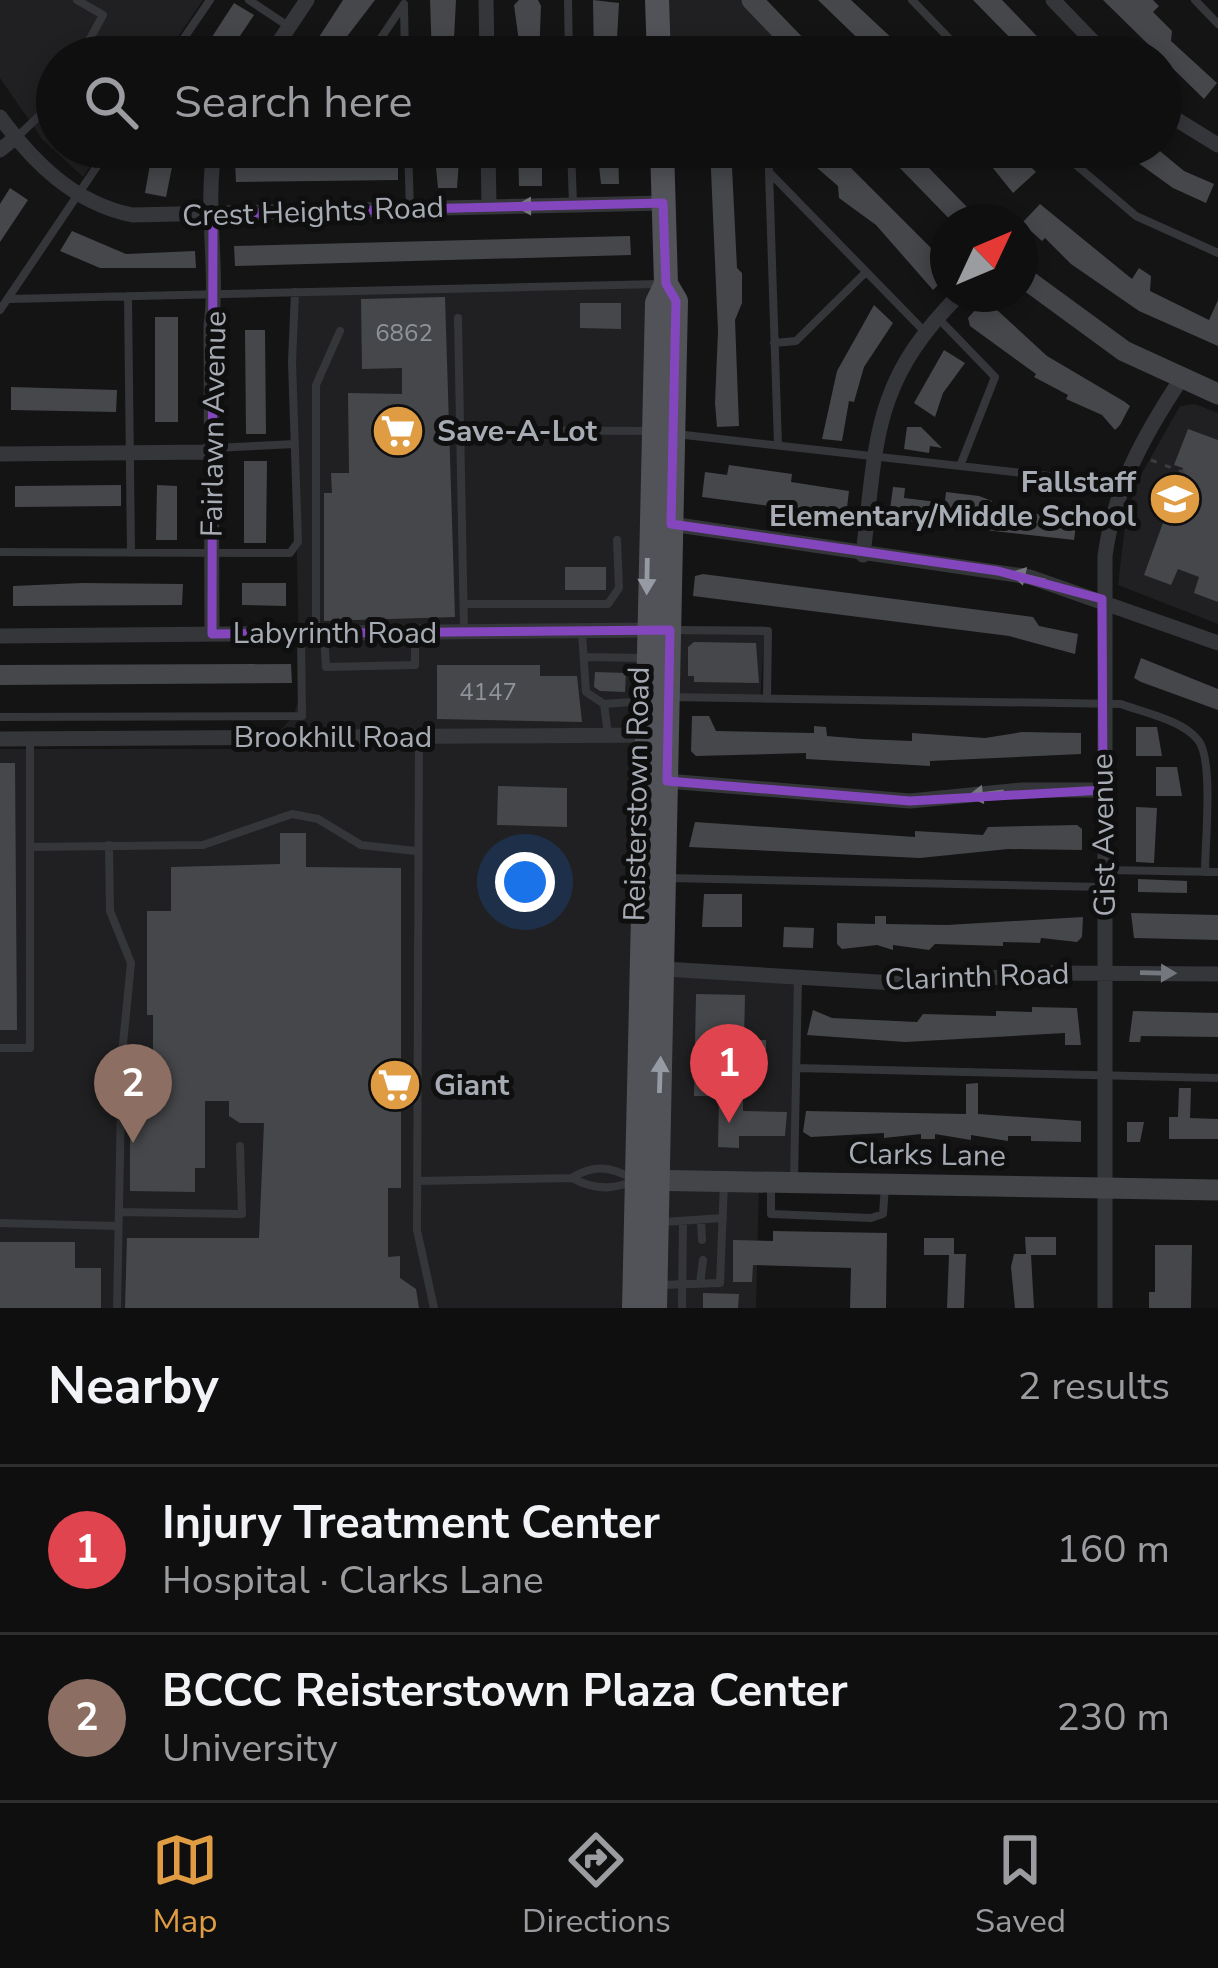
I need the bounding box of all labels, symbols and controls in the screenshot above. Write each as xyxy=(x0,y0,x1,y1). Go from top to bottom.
search box xyxy=(36,36,1182,168)
icon: search xyxy=(78,69,144,135)
text: Search here xyxy=(174,72,413,133)
street label: Crest Heights Road xyxy=(181,187,445,237)
one-way arrow xyxy=(514,196,552,215)
north arrow xyxy=(930,204,1038,312)
street label: Fairlawn Avenue xyxy=(192,311,236,537)
house number: 6862 xyxy=(375,317,433,349)
supermarket icon: Save-A-Lot xyxy=(370,403,426,459)
place label: Save-A-Lot xyxy=(437,411,597,452)
place label: Fallstaff Elementary/Middle School xyxy=(769,462,1137,537)
school or university icon: Fallstaff Elementary/Middle School xyxy=(1147,471,1203,527)
one-way arrow xyxy=(637,558,656,596)
one-way arrow xyxy=(1009,567,1047,586)
street label: Labyrinth Road xyxy=(233,613,437,654)
street label: Reisterstown Road xyxy=(614,666,660,922)
house number: 4147 xyxy=(459,676,517,708)
street label: Brookhill Road xyxy=(234,717,432,758)
street label: Gist Avenue xyxy=(1082,753,1126,917)
one-way arrow xyxy=(967,785,1004,804)
your location xyxy=(495,852,555,912)
street label: Clarinth Road xyxy=(884,953,1070,1001)
one-way arrow xyxy=(1140,964,1178,983)
pin: 1 xyxy=(690,1024,768,1123)
pin: 2 xyxy=(94,1044,172,1143)
one-way arrow xyxy=(651,1055,670,1093)
supermarket icon: Giant xyxy=(367,1057,423,1113)
place label: Giant xyxy=(434,1065,510,1106)
street label: Clarks Lane xyxy=(848,1133,1006,1177)
text: Nearby xyxy=(48,1351,219,1421)
text: 2 results xyxy=(1018,1360,1170,1413)
text: Injury Treatment Center xyxy=(162,1493,660,1554)
text: 1 xyxy=(75,1523,99,1576)
text: 160 m xyxy=(1056,1523,1170,1576)
text: Hospital · Clarks Lane xyxy=(162,1554,544,1607)
text: BCCC Reisterstown Plaza Center xyxy=(162,1661,848,1722)
text: 2 xyxy=(75,1691,99,1744)
text: 230 m xyxy=(1056,1691,1170,1744)
text: University xyxy=(162,1722,338,1775)
tab: Map xyxy=(152,1827,218,1944)
tab: Directions xyxy=(522,1827,671,1944)
tab: Saved xyxy=(975,1827,1066,1944)

